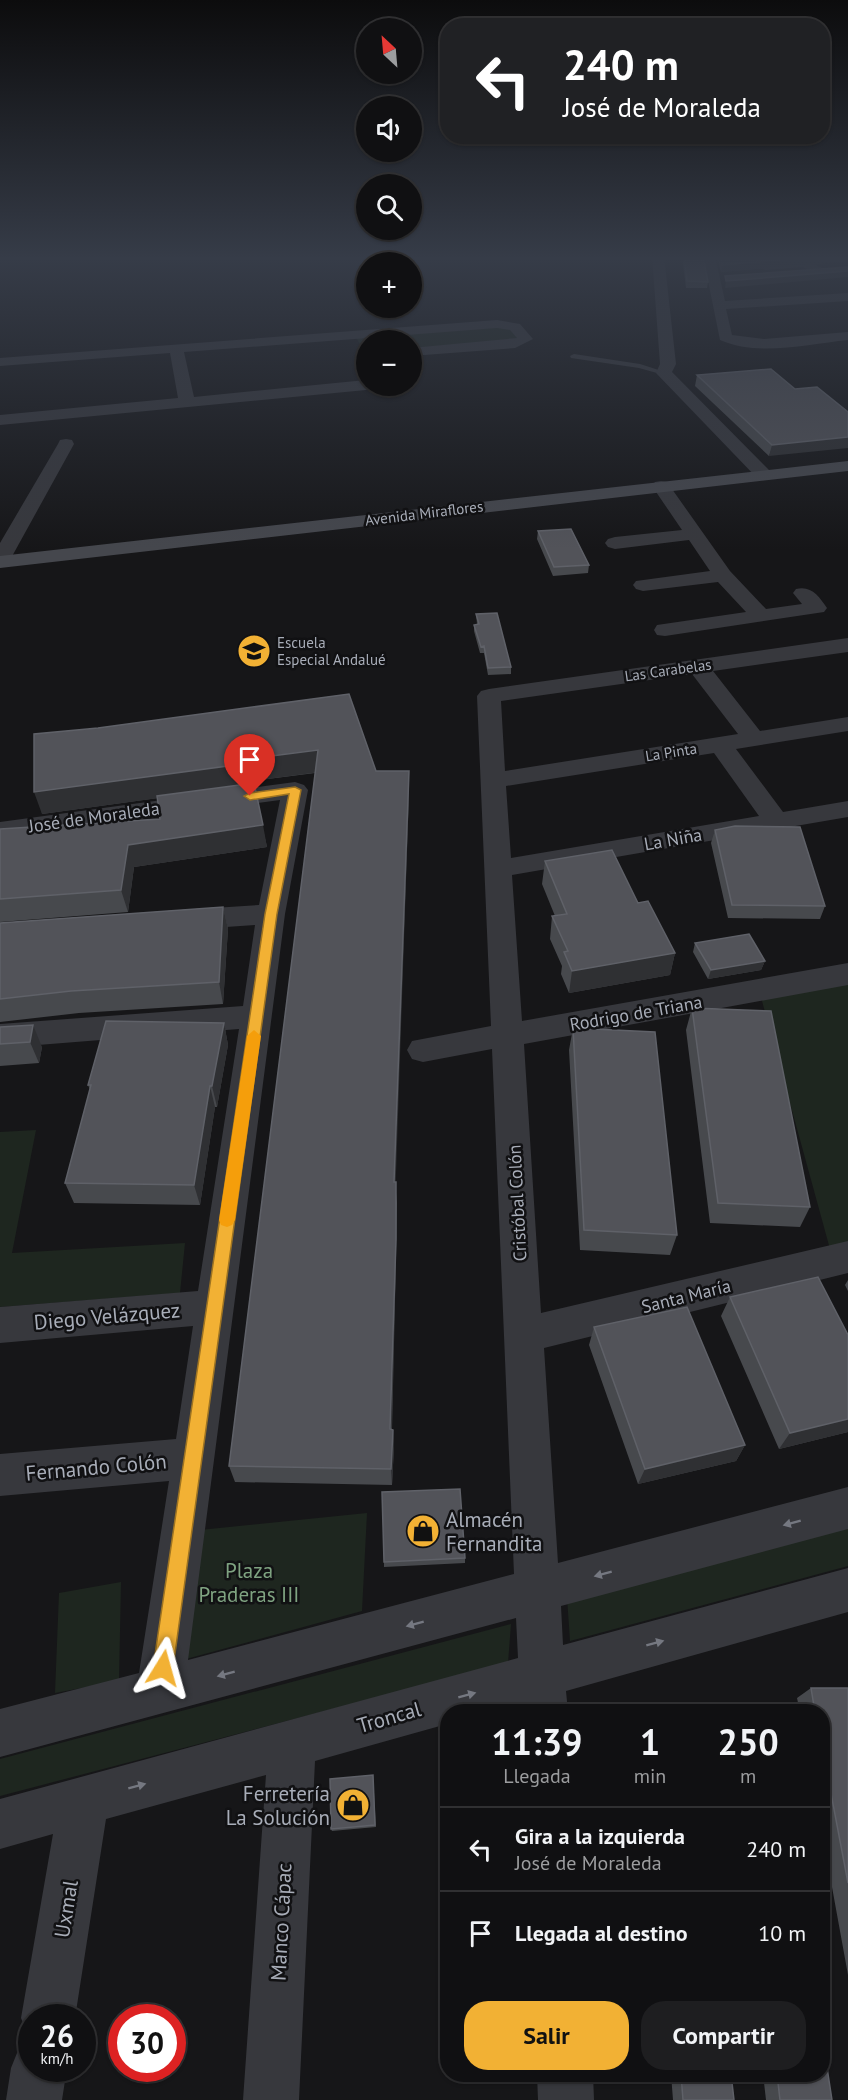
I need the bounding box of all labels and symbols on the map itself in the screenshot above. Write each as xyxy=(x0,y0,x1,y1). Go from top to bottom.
north arrow xyxy=(356,18,422,84)
street label: Avenida Miraflores xyxy=(364,496,484,530)
school or university icon: Escuela Especial Andalué xyxy=(236,633,272,669)
place label: Escuela Especial Andalué xyxy=(277,633,386,669)
street label: Las Carabelas xyxy=(623,655,713,685)
pin xyxy=(224,734,275,796)
street label: La Pinta xyxy=(644,739,698,765)
street label: José de Moraleda xyxy=(26,796,161,838)
street label: La Niña xyxy=(642,823,704,855)
street label: Rodrigo de Triana xyxy=(568,990,704,1036)
street label: Cristóbal Colón xyxy=(502,1144,532,1262)
street label: Santa María xyxy=(639,1274,733,1318)
street label: Diego Velázquez xyxy=(33,1296,181,1336)
street label: Fernando Colón xyxy=(24,1447,168,1487)
place label: Almacén Fernandita xyxy=(446,1506,543,1557)
shop icon: Almacén Fernandita xyxy=(405,1513,441,1549)
one-way arrow xyxy=(782,1519,800,1528)
park label: Plaza Praderas III xyxy=(199,1557,299,1608)
one-way arrow xyxy=(594,1569,612,1579)
one-way arrow xyxy=(406,1620,424,1629)
position arrow xyxy=(131,1636,195,1700)
one-way arrow xyxy=(646,1638,664,1648)
one-way arrow xyxy=(217,1670,235,1679)
one-way arrow xyxy=(458,1690,476,1700)
street label: Troncal xyxy=(354,1695,424,1739)
place label: Ferretería La Solución xyxy=(226,1780,330,1831)
one-way arrow xyxy=(128,1781,146,1791)
shop icon: Ferretería La Solución xyxy=(335,1787,371,1823)
street label: Manco Cápac xyxy=(264,1862,298,1982)
street label: Uxmal xyxy=(48,1878,84,1940)
speed limit sign: 30 xyxy=(108,2004,186,2082)

